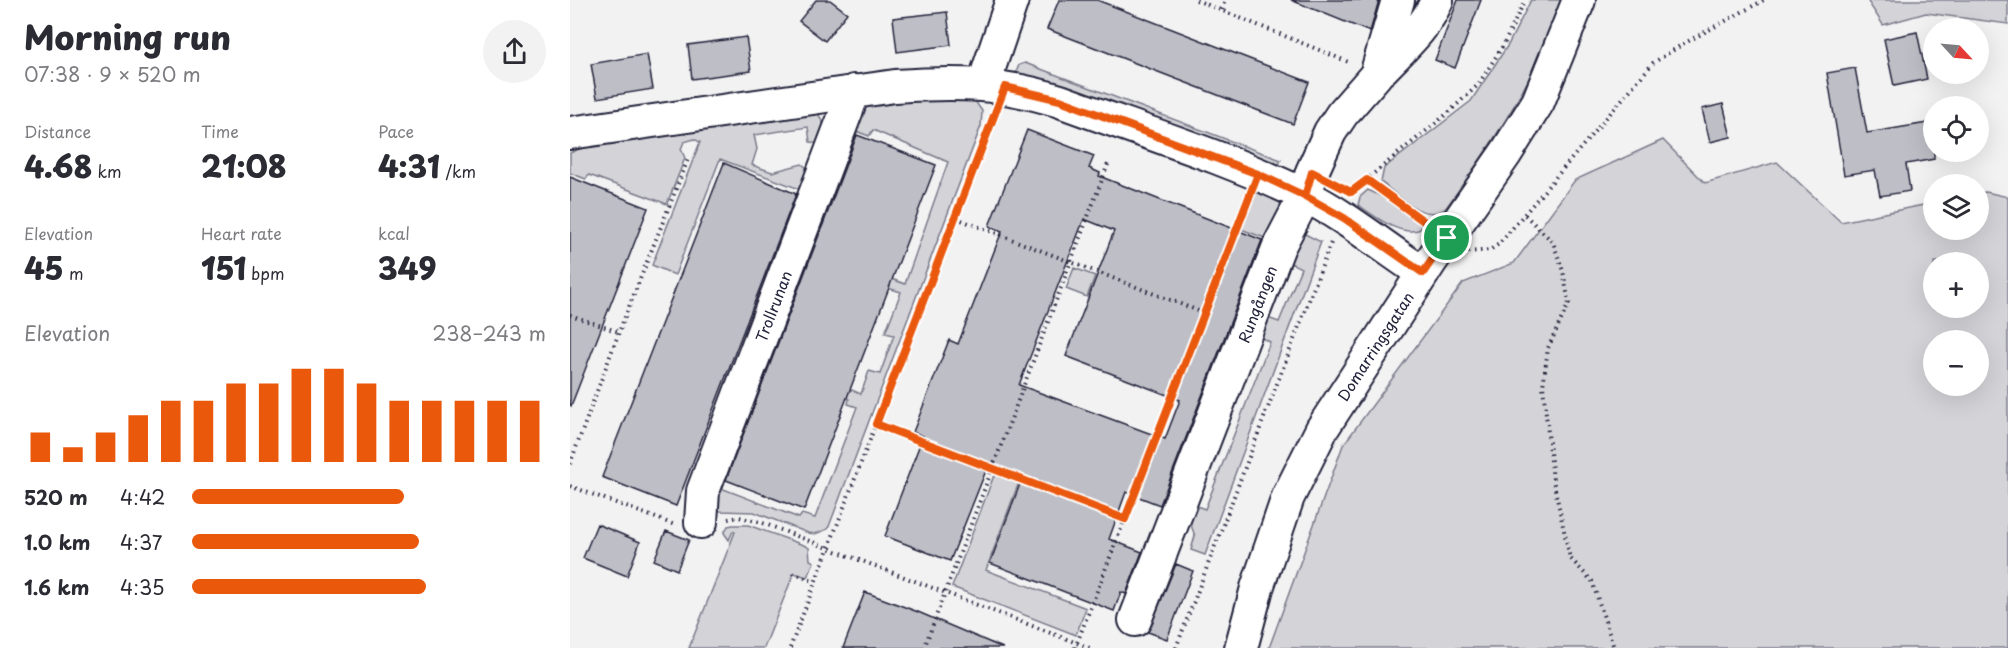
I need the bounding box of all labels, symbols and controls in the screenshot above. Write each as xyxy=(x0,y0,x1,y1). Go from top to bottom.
text: Morning run xyxy=(24,11,231,61)
north arrow xyxy=(1923,18,1989,84)
map controls xyxy=(1923,18,1989,396)
button: share xyxy=(483,20,546,83)
text: 07:38 · 9 × 520 m xyxy=(24,59,201,89)
button: locate xyxy=(1923,96,1989,162)
text: Distance xyxy=(24,119,91,143)
text: Time xyxy=(201,119,239,143)
text: Pace xyxy=(378,119,414,143)
text: 4.68 xyxy=(24,143,92,188)
text: 21:08 xyxy=(201,143,287,188)
text: 4:31 xyxy=(378,143,440,188)
text: km xyxy=(92,159,122,183)
text: /km xyxy=(440,159,476,183)
button: layers xyxy=(1923,174,1989,240)
pin xyxy=(1421,212,1472,263)
text: Elevation xyxy=(24,221,93,245)
text: Heart rate xyxy=(201,221,282,245)
text: kcal xyxy=(378,221,410,245)
icon: arrive xyxy=(1430,221,1463,254)
text: 45 xyxy=(24,245,64,290)
text: 151 xyxy=(201,245,246,290)
text: 349 xyxy=(378,245,436,290)
button: + xyxy=(1923,252,1989,318)
text: m xyxy=(64,261,84,285)
text: bpm xyxy=(246,261,285,285)
street label: Rungången xyxy=(1232,262,1282,346)
street label: Trollrunan xyxy=(749,267,797,345)
street label: Domarringsgatan xyxy=(1331,287,1419,405)
text: Elevation xyxy=(24,318,110,348)
text: 238–243 m xyxy=(432,318,546,348)
button: − xyxy=(1923,330,1989,396)
text: 520 m xyxy=(24,482,88,512)
text: 4:42 xyxy=(120,482,165,512)
text: 1.0 km xyxy=(24,527,91,557)
text: 4:37 xyxy=(120,527,162,557)
text: 1.6 km xyxy=(24,572,89,602)
text: 4:35 xyxy=(120,572,165,602)

